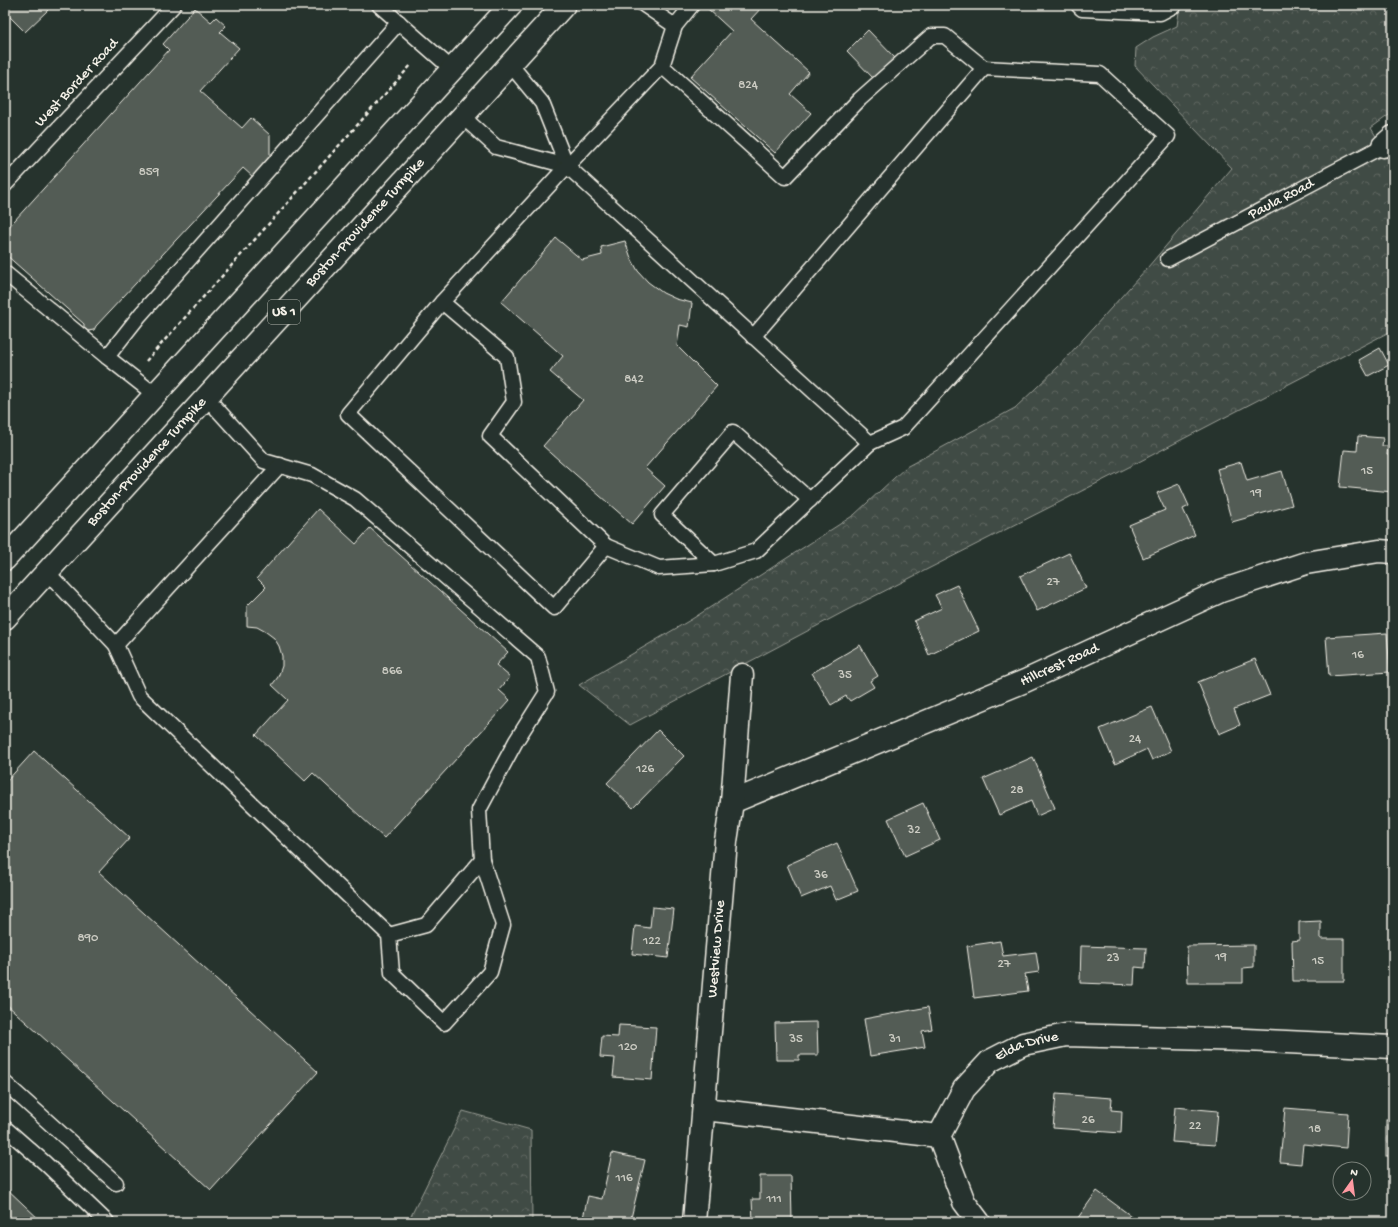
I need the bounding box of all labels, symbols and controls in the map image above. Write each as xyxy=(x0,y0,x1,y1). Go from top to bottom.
street label: West Border Road xyxy=(31,34,123,131)
house number: 824 xyxy=(738,78,758,93)
street label: Boston-Providence Turnpike xyxy=(301,154,429,292)
house number: 859 xyxy=(139,165,160,180)
street label: Paula Road xyxy=(1245,174,1318,225)
road number: US 1 xyxy=(268,300,300,324)
house number: 842 xyxy=(624,372,644,387)
street label: Boston-Providence Turnpike xyxy=(83,394,211,531)
house number: 15 xyxy=(1360,464,1373,479)
house number: 19 xyxy=(1249,486,1262,501)
house number: 27 xyxy=(1046,575,1061,590)
street label: Hillcrest Road xyxy=(1018,639,1103,691)
house number: 16 xyxy=(1351,648,1364,663)
house number: 866 xyxy=(382,664,403,679)
house number: 35 xyxy=(837,668,852,683)
house number: 24 xyxy=(1129,732,1141,747)
house number: 126 xyxy=(635,762,655,777)
house number: 28 xyxy=(1010,783,1024,798)
house number: 32 xyxy=(906,823,921,838)
house number: 36 xyxy=(813,868,828,883)
street label: Westview Drive xyxy=(704,899,730,998)
house number: 890 xyxy=(77,931,99,946)
house number: 122 xyxy=(642,934,662,949)
house number: 19 xyxy=(1214,950,1227,965)
house number: 23 xyxy=(1106,951,1120,966)
house number: 15 xyxy=(1311,954,1324,969)
house number: 27 xyxy=(997,957,1012,972)
street label: Elda Drive xyxy=(992,1028,1060,1066)
house number: 35 xyxy=(788,1032,803,1047)
house number: 31 xyxy=(888,1032,901,1047)
house number: 120 xyxy=(617,1040,638,1055)
house number: 26 xyxy=(1082,1113,1095,1128)
house number: 22 xyxy=(1189,1119,1202,1134)
house number: 18 xyxy=(1308,1122,1321,1137)
north arrow xyxy=(1332,1161,1372,1201)
text: N xyxy=(1349,1167,1359,1180)
house number: 116 xyxy=(614,1171,633,1186)
house number: 111 xyxy=(765,1192,782,1207)

